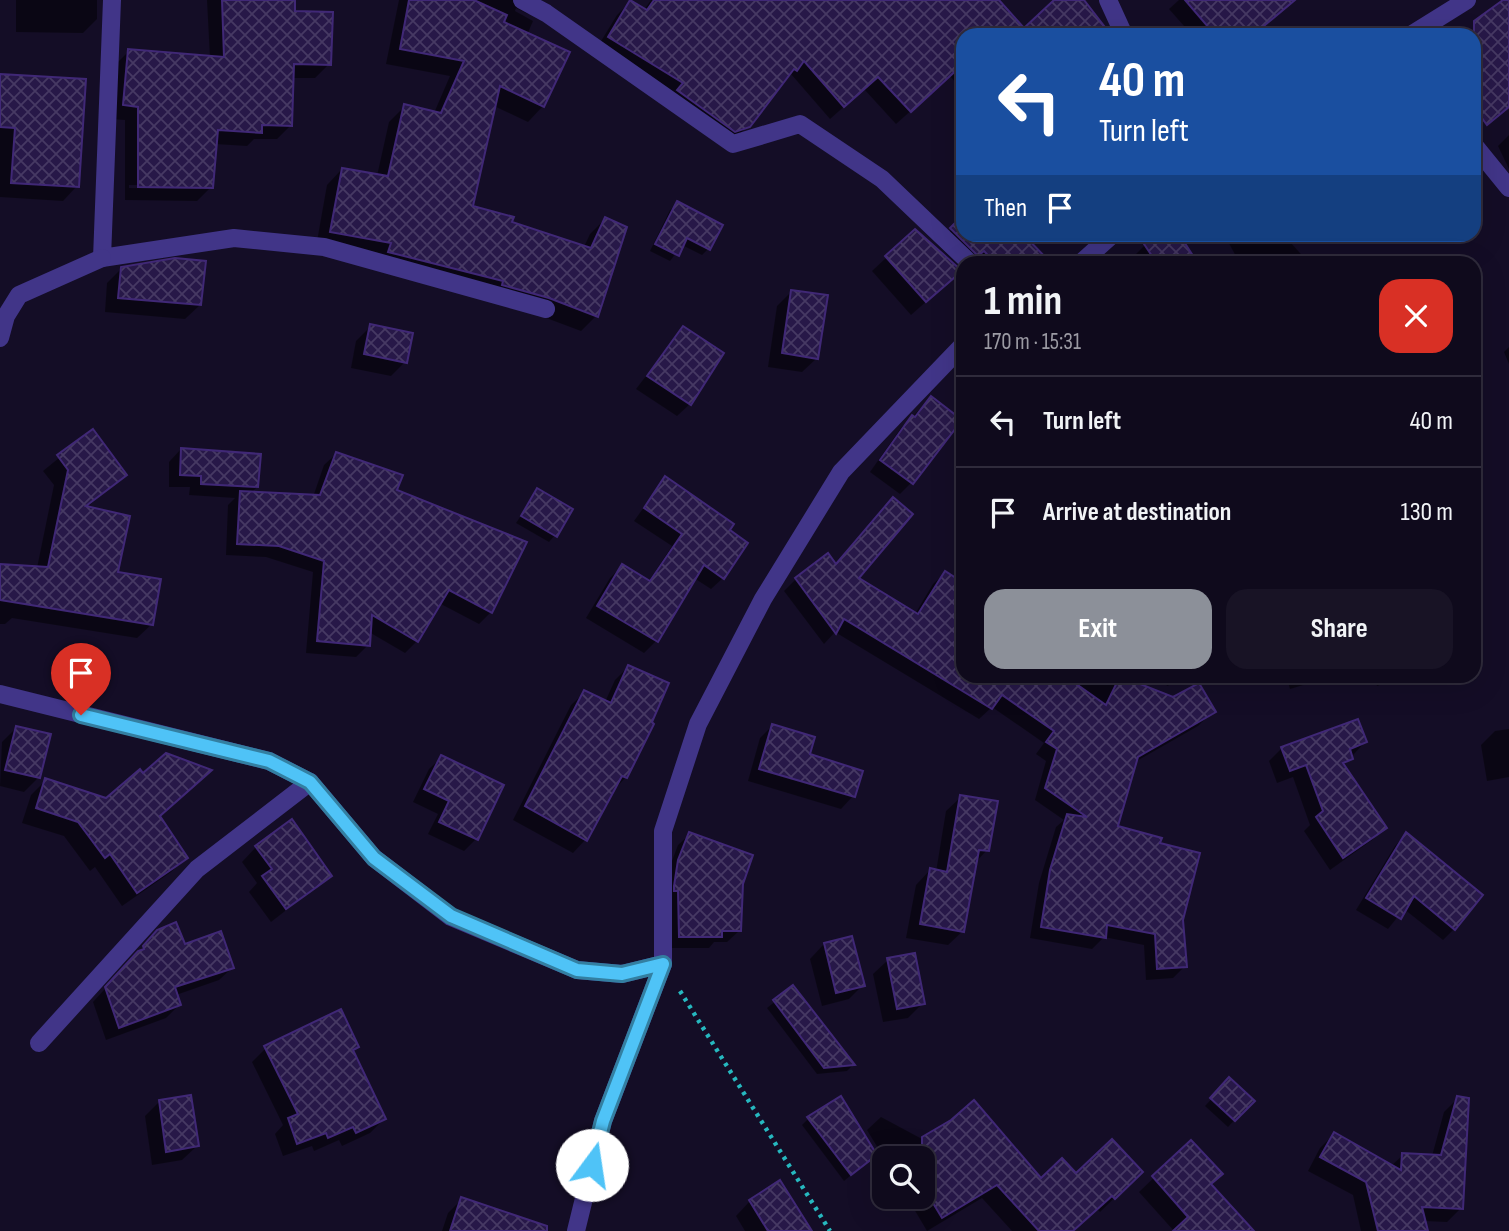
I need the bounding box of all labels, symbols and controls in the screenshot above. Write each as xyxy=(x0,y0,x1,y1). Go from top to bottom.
text: 40 m xyxy=(1099,52,1185,111)
icon: left xyxy=(984,56,1075,147)
text: Turn left xyxy=(1099,112,1189,151)
icon: arrive xyxy=(1041,189,1079,227)
text: Then xyxy=(984,193,1027,224)
text: 1 min xyxy=(984,276,1062,327)
button: close xyxy=(1379,279,1453,353)
text: 170 m · 15:31 xyxy=(984,328,1081,356)
icon: left xyxy=(984,403,1022,441)
text: Turn left xyxy=(1043,406,1121,437)
text: 40 m xyxy=(1410,406,1453,437)
icon: arrive xyxy=(984,494,1022,532)
text: Arrive at destination xyxy=(1043,497,1231,528)
text: 130 m xyxy=(1401,497,1453,528)
button: Exit xyxy=(984,589,1212,669)
button: Share xyxy=(1226,589,1453,669)
pin xyxy=(51,643,111,715)
icon: arrive xyxy=(62,654,100,692)
position arrow xyxy=(555,1128,629,1202)
map controls xyxy=(872,1146,935,1209)
button: search xyxy=(872,1146,935,1209)

